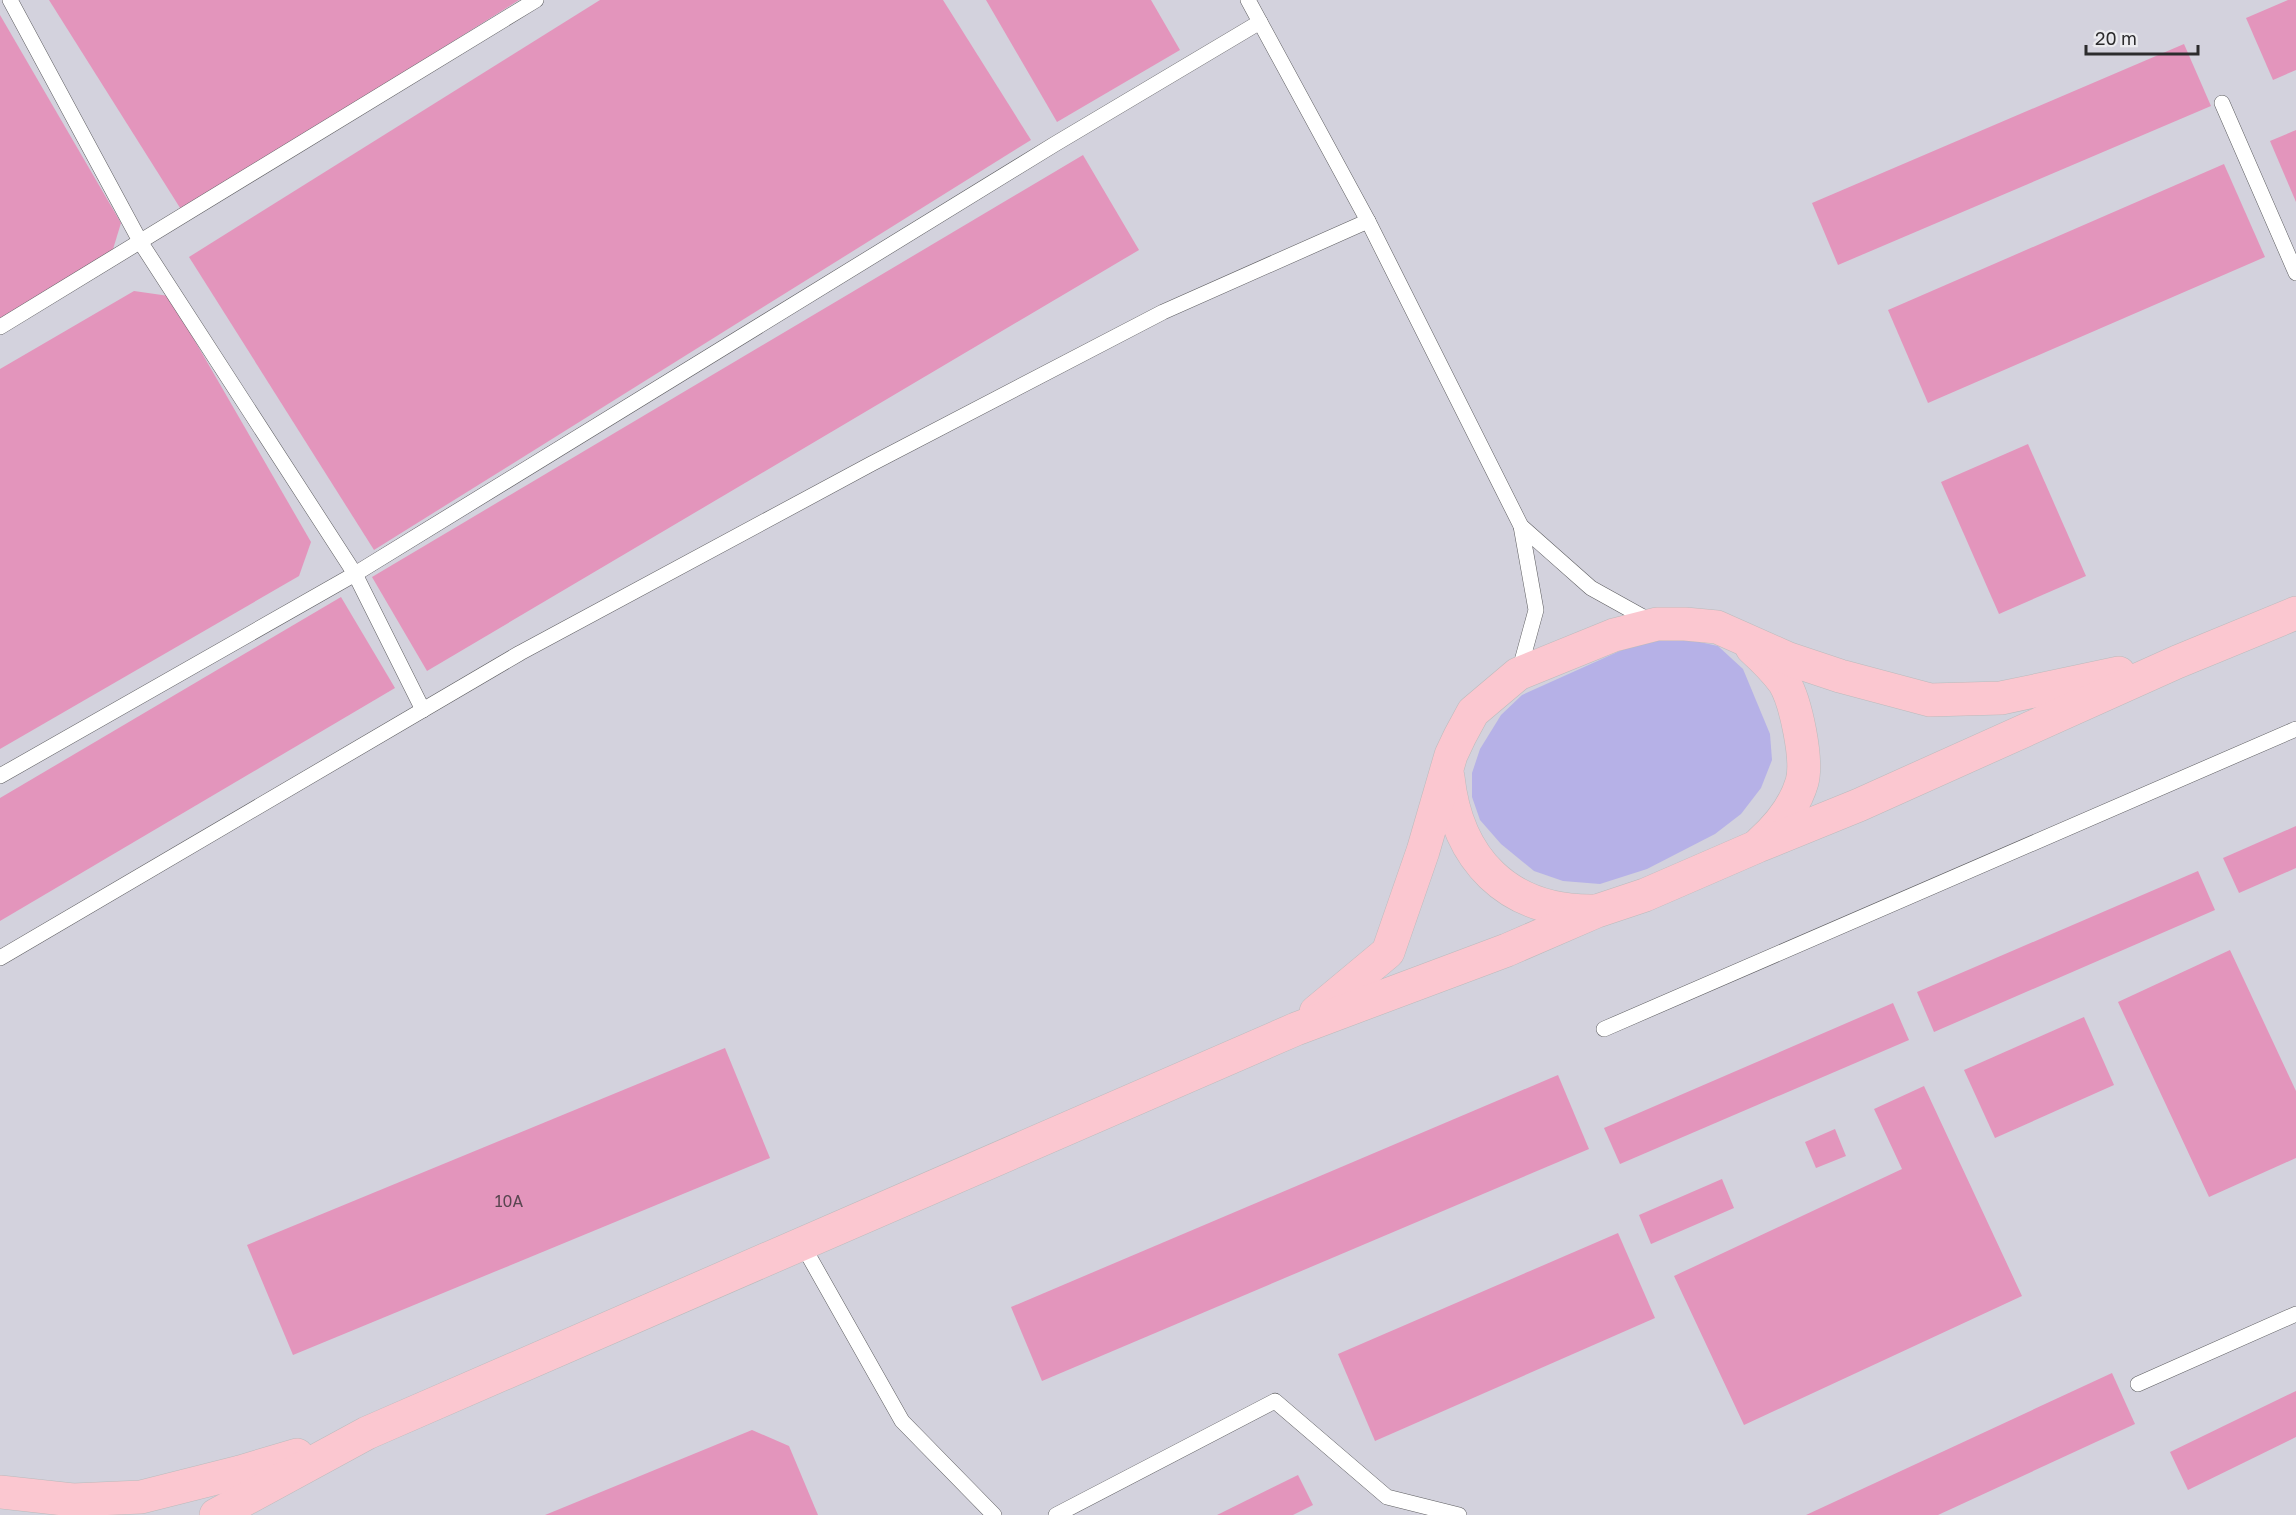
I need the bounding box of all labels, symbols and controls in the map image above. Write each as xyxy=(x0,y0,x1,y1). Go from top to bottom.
scale bar xyxy=(2086,18,2198,56)
text: 20 m xyxy=(2095,27,2137,49)
house number: 10А xyxy=(495,1191,523,1211)

